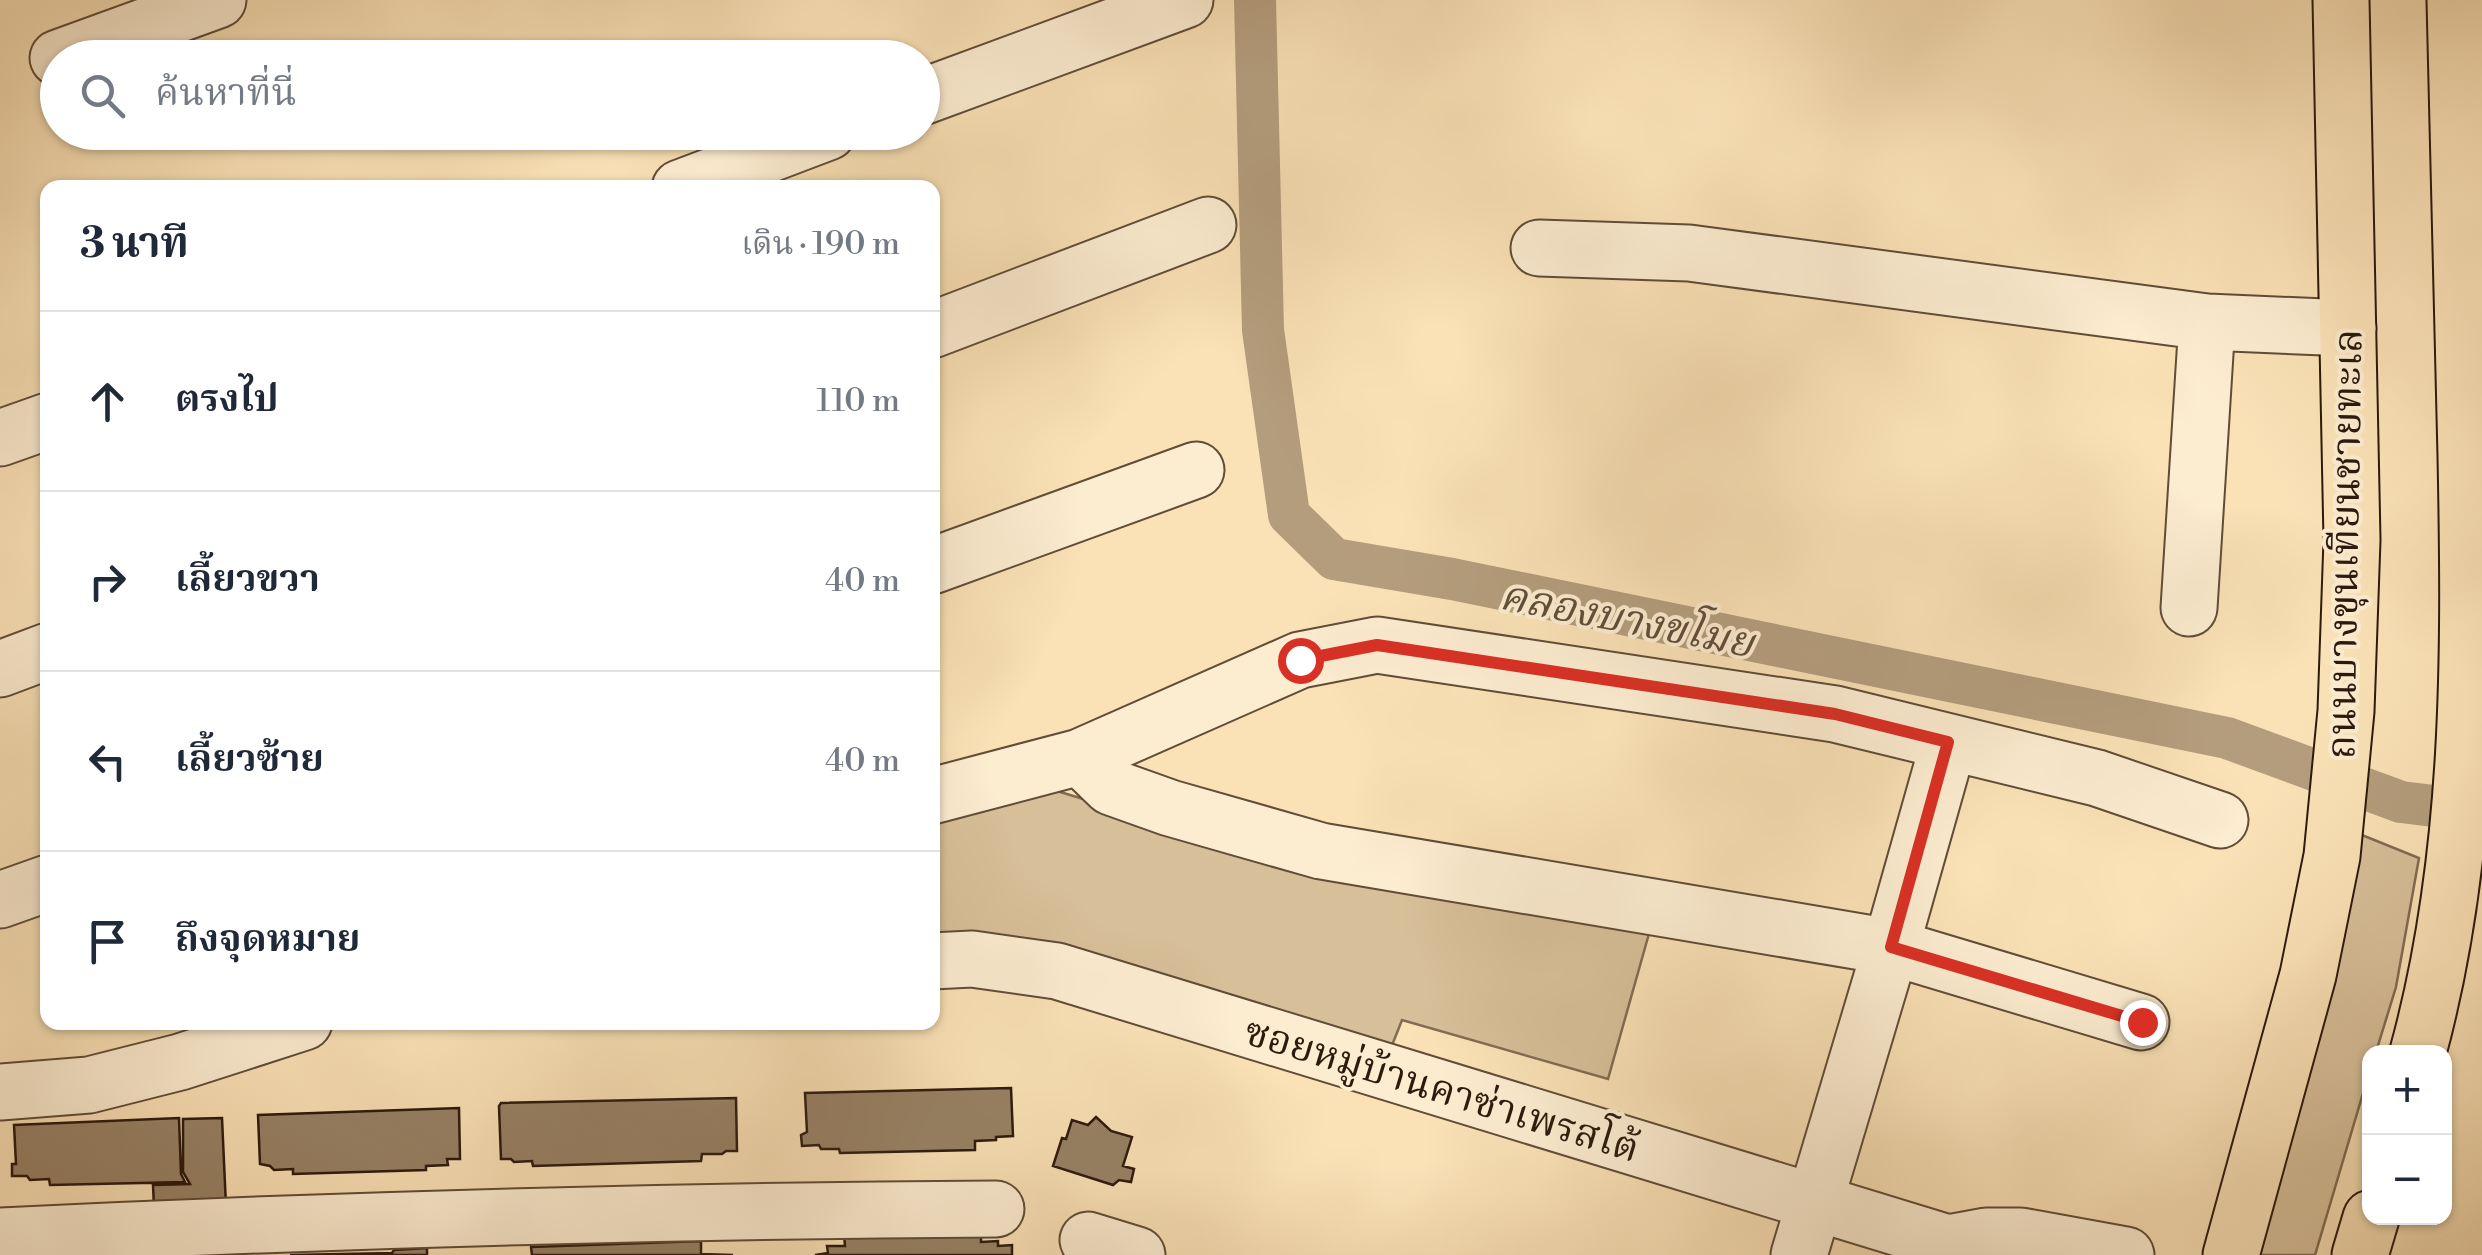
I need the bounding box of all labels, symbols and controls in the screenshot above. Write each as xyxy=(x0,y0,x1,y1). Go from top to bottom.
search box xyxy=(40,40,940,150)
icon: search xyxy=(75,68,130,123)
text: ค้นหาที่นี่ xyxy=(155,70,296,117)
text: 3 นาที xyxy=(80,218,189,271)
text: เดิน · 190 m xyxy=(741,224,900,264)
street label: ถนนบางขุนเทียนชายทะเล xyxy=(2317,328,2375,760)
icon: ahead xyxy=(80,374,135,429)
text: ตรงไป xyxy=(175,376,279,423)
text: 110 m xyxy=(817,381,900,421)
icon: right xyxy=(80,554,135,609)
text: เลี้ยวขวา xyxy=(175,556,320,603)
text: 40 m xyxy=(825,561,900,601)
water label: คลองบางขโมย xyxy=(1495,566,1762,672)
route start xyxy=(1278,638,1324,684)
icon: left xyxy=(80,734,135,789)
text: เลี้ยวซ้าย xyxy=(175,736,324,783)
text: 40 m xyxy=(825,741,900,781)
icon: arrive xyxy=(80,914,135,969)
text: ถึงจุดหมาย xyxy=(175,916,360,963)
route end xyxy=(2120,1000,2166,1046)
street label: ซอยหมู่บ้านคาซ่าเพรสโต้ xyxy=(1238,1004,1646,1175)
map controls xyxy=(2362,1045,2452,1225)
button: + xyxy=(2362,1045,2452,1135)
button: − xyxy=(2362,1135,2452,1225)

